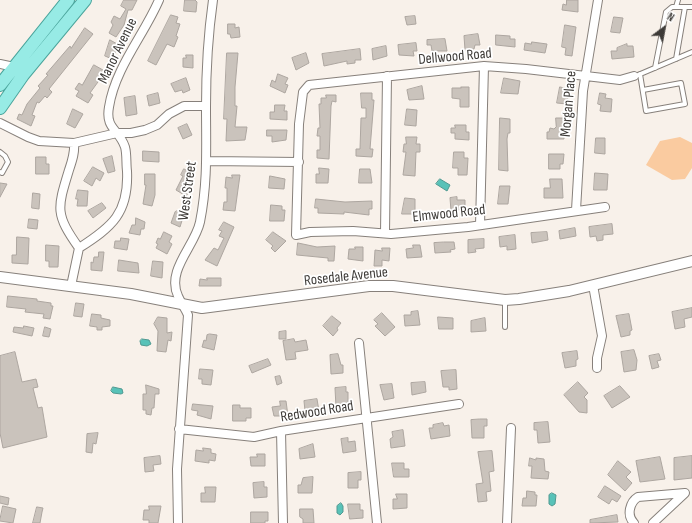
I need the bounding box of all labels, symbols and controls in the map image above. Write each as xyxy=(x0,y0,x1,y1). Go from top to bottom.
north arrow xyxy=(644,8,684,48)
text: N xyxy=(665,10,677,24)
street label: Manor Avenue xyxy=(94,15,142,87)
street label: Dellwood Road xyxy=(418,45,492,69)
street label: Morgan Place xyxy=(557,70,581,138)
street label: West Street xyxy=(175,160,201,222)
street label: Elmwood Road xyxy=(412,201,486,227)
street label: Rosedale Avenue xyxy=(303,264,389,290)
street label: Redwood Road xyxy=(279,397,355,427)

